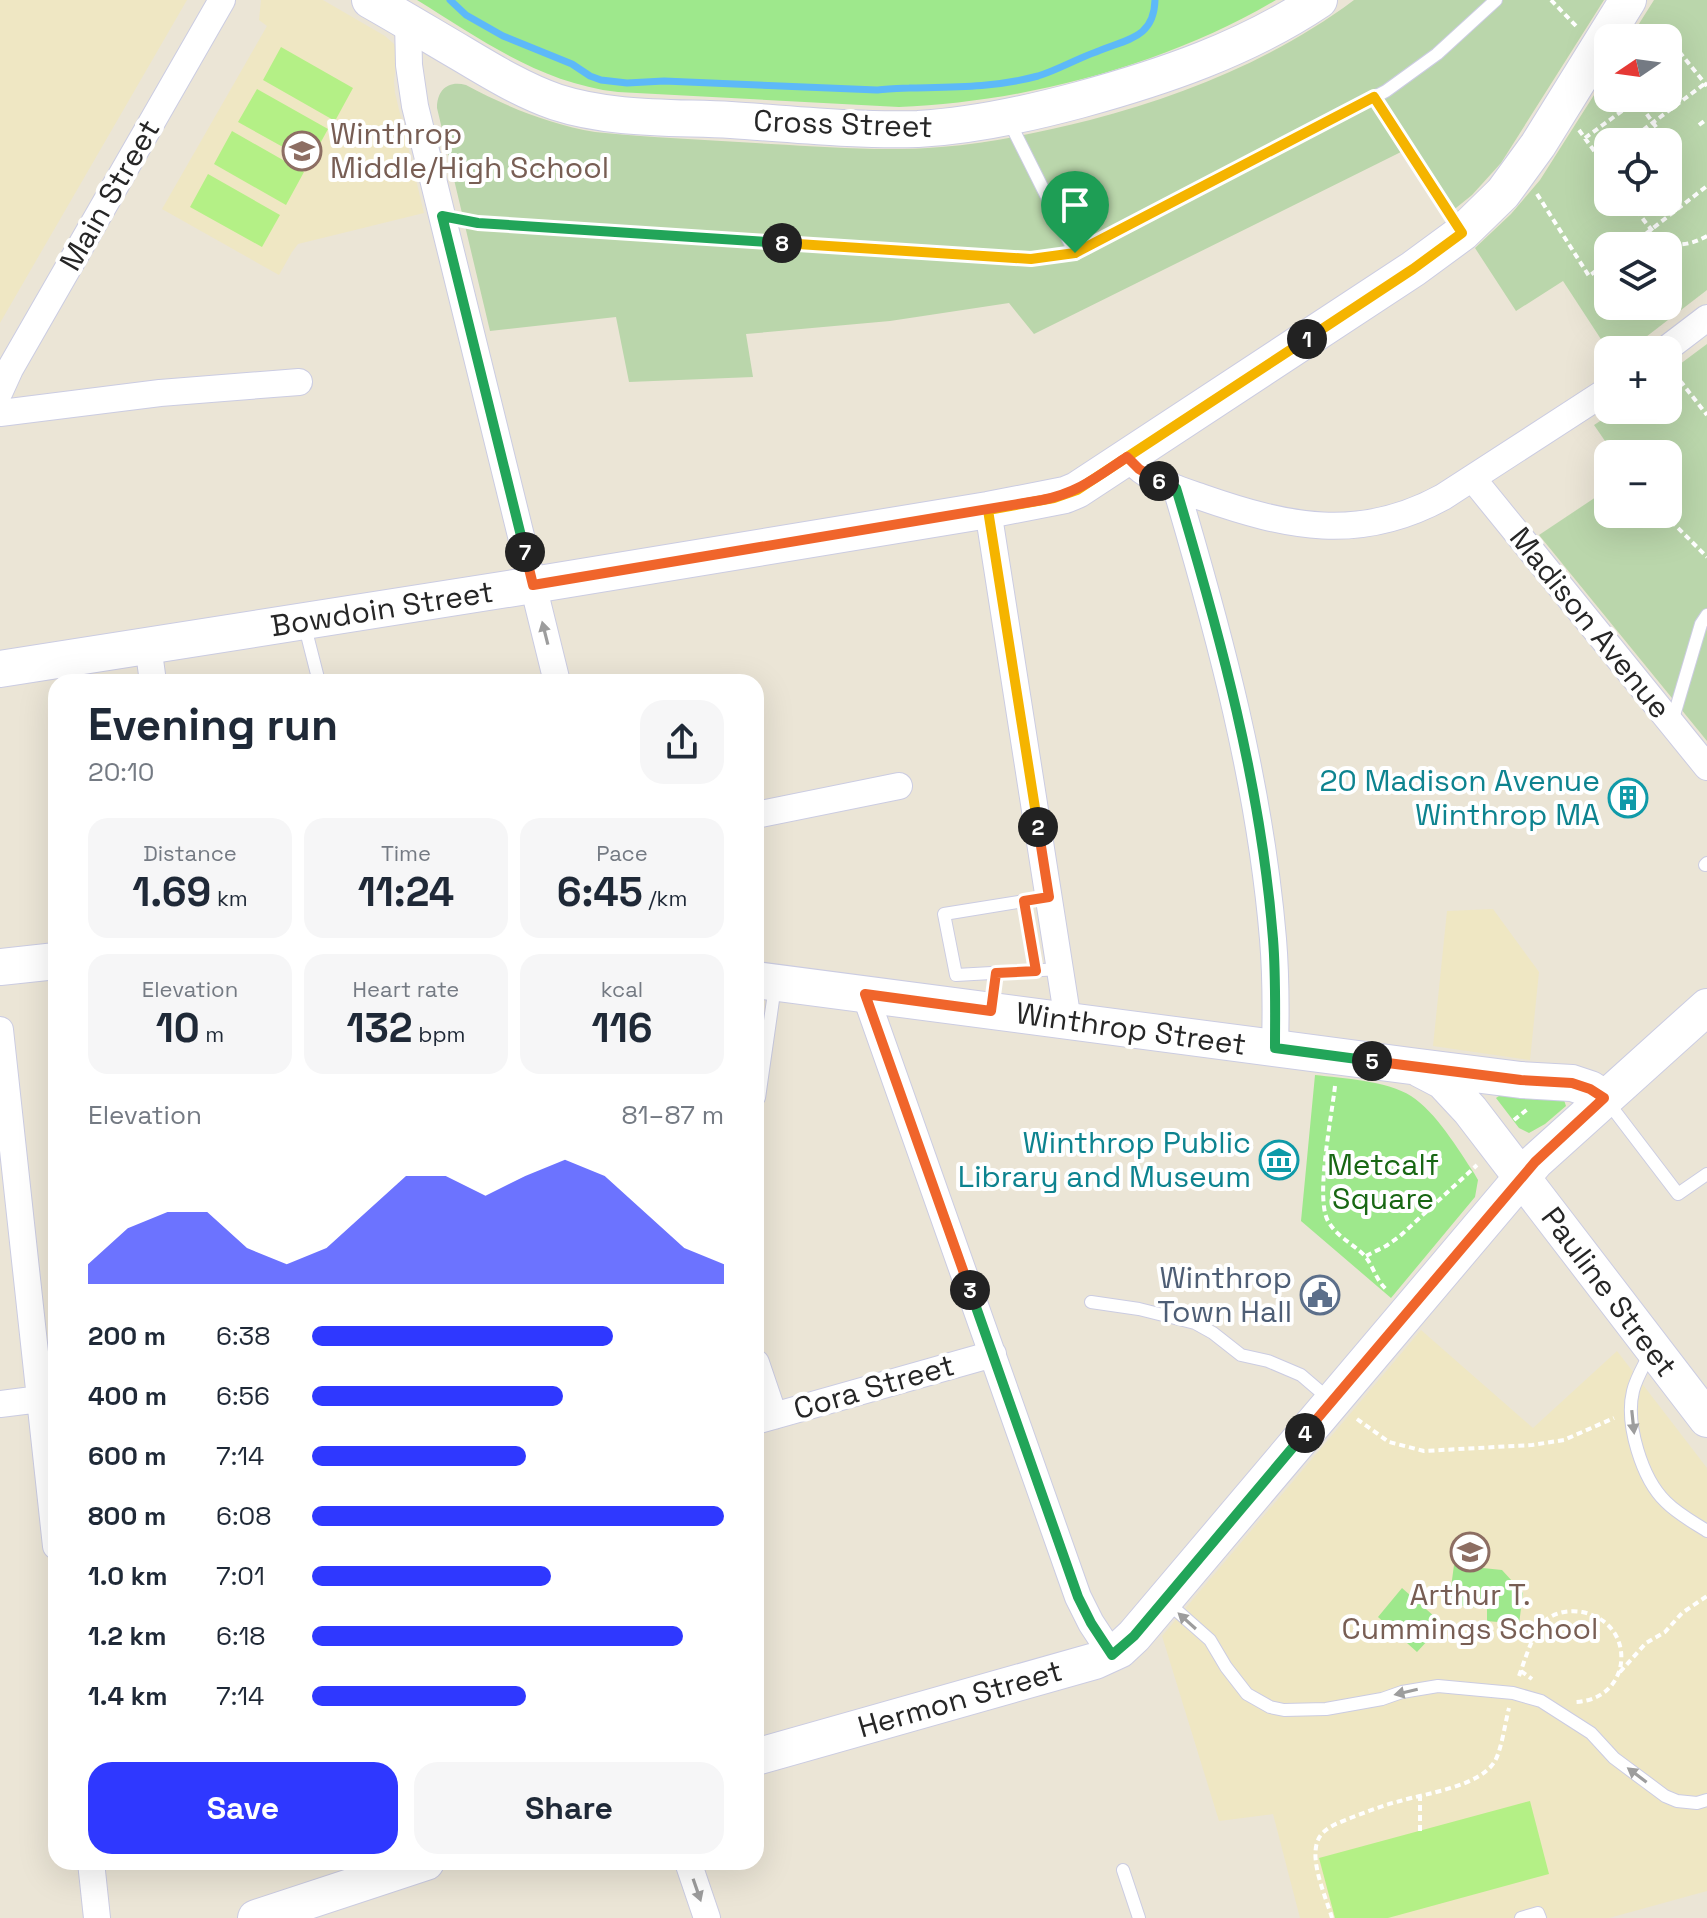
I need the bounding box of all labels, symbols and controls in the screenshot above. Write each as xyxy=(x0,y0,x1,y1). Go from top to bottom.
north arrow xyxy=(1594,24,1682,112)
map controls xyxy=(1594,24,1682,528)
street label: Cross Street xyxy=(753,101,933,146)
street label: Main Street xyxy=(51,112,169,277)
place label: Winthrop Middle/High School xyxy=(330,114,609,187)
button: locate xyxy=(1594,128,1682,216)
school or university icon: Winthrop Middle/High School xyxy=(281,130,323,172)
pin xyxy=(1041,171,1109,253)
icon: arrive xyxy=(1053,183,1097,227)
pin: 8 xyxy=(762,223,802,263)
text: 8 xyxy=(775,229,789,257)
button: layers xyxy=(1594,232,1682,320)
pin: 1 xyxy=(1287,319,1327,359)
text: 1 xyxy=(1302,325,1312,353)
button: + xyxy=(1594,336,1682,424)
button: − xyxy=(1594,440,1682,528)
pin: 6 xyxy=(1139,461,1179,501)
text: 6 xyxy=(1152,467,1166,495)
street label: Madison Avenue xyxy=(1501,519,1680,726)
pin: 7 xyxy=(505,532,545,572)
text: 7 xyxy=(519,538,531,566)
street label: Bowdoin Street xyxy=(268,572,496,645)
one-way arrow xyxy=(538,621,550,646)
text: Evening run xyxy=(88,697,338,753)
button: share xyxy=(640,700,724,784)
text: 20:10 xyxy=(88,755,154,789)
place label: 20 Madison Avenue Winthrop MA xyxy=(1320,761,1600,834)
building icon: 20 Madison Avenue Winthrop MA xyxy=(1607,777,1649,819)
pin: 2 xyxy=(1018,807,1058,847)
text: 2 xyxy=(1031,813,1045,841)
text: Distance xyxy=(143,839,237,867)
text: Time xyxy=(381,839,431,867)
text: Pace xyxy=(596,839,648,867)
text: 1.69 xyxy=(132,867,211,918)
text: 11:24 xyxy=(358,867,454,918)
text: 6:45 xyxy=(557,867,643,918)
text: km xyxy=(211,884,248,912)
text: /km xyxy=(643,884,687,912)
text: Elevation xyxy=(142,975,238,1003)
text: Heart rate xyxy=(353,975,459,1003)
text: kcal xyxy=(601,975,643,1003)
street label: Winthrop Street xyxy=(1014,993,1249,1064)
text: 10 xyxy=(156,1003,200,1054)
text: 132 xyxy=(346,1003,413,1054)
text: 116 xyxy=(592,1003,652,1054)
text: m xyxy=(200,1020,224,1048)
text: bpm xyxy=(413,1020,466,1048)
pin: 5 xyxy=(1352,1041,1392,1081)
text: 5 xyxy=(1365,1047,1379,1075)
text: Elevation xyxy=(88,1098,202,1132)
text: 81–87 m xyxy=(622,1098,724,1132)
place label: Winthrop Public Library and Museum xyxy=(958,1123,1251,1196)
museum icon: Winthrop Public Library and Museum xyxy=(1258,1139,1300,1181)
park label: Metcalf Square xyxy=(1327,1145,1439,1218)
street label: Pauline Street xyxy=(1533,1199,1686,1385)
place label: Winthrop Town Hall xyxy=(1157,1258,1292,1331)
pin: 3 xyxy=(950,1270,990,1310)
public building icon: Winthrop Town Hall xyxy=(1299,1274,1341,1316)
text: 3 xyxy=(963,1276,977,1304)
text: 200 m xyxy=(88,1319,166,1353)
text: 6:38 xyxy=(216,1319,270,1353)
street label: Cora Street xyxy=(789,1345,959,1428)
text: 400 m xyxy=(88,1379,167,1413)
text: 6:56 xyxy=(216,1379,270,1413)
one-way arrow xyxy=(1626,1410,1639,1435)
pin: 4 xyxy=(1285,1413,1325,1453)
text: 4 xyxy=(1298,1419,1312,1447)
text: 600 m xyxy=(88,1439,167,1473)
text: 7:14 xyxy=(216,1439,264,1473)
text: 800 m xyxy=(88,1499,166,1533)
text: 6:08 xyxy=(216,1499,271,1533)
school or university icon: Arthur T. Cummings School xyxy=(1449,1531,1491,1573)
text: 1.0 km xyxy=(88,1559,168,1593)
text: 7:01 xyxy=(216,1559,265,1593)
place label: Arthur T. Cummings School xyxy=(1342,1575,1598,1648)
one-way arrow xyxy=(1178,1612,1197,1630)
text: 1.2 km xyxy=(88,1619,166,1653)
text: 6:18 xyxy=(216,1619,266,1653)
street label: Hermon Street xyxy=(853,1651,1067,1746)
text: 1.4 km xyxy=(88,1679,168,1713)
text: 7:14 xyxy=(216,1679,264,1713)
one-way arrow xyxy=(1393,1686,1418,1699)
button: Save xyxy=(88,1762,398,1854)
button: Share xyxy=(414,1762,724,1854)
one-way arrow xyxy=(1627,1768,1648,1784)
one-way arrow xyxy=(692,1878,704,1902)

